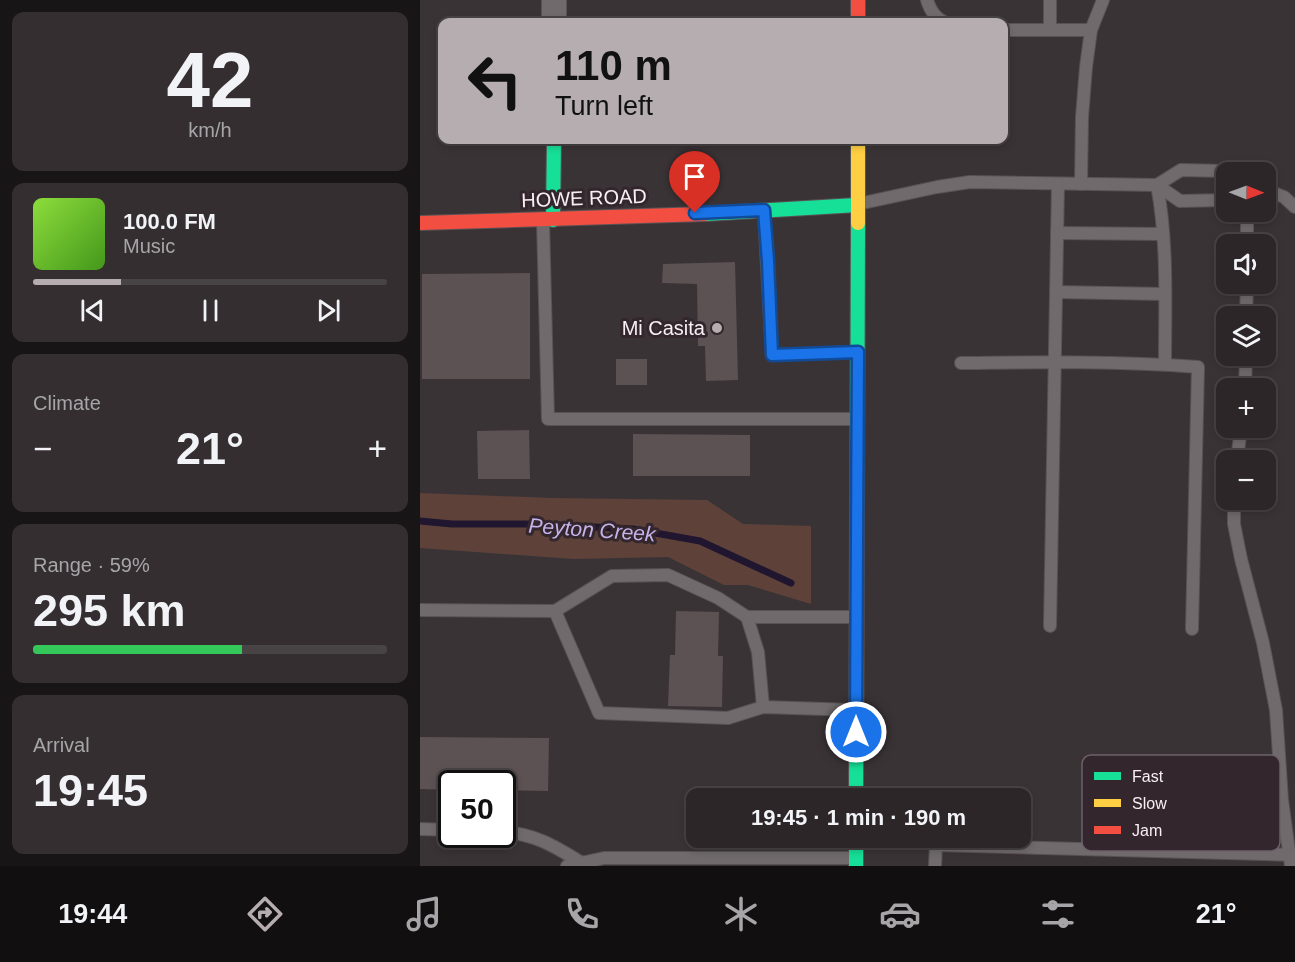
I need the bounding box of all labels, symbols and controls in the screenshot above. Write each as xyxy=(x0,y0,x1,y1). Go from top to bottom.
text: 42 xyxy=(167,36,253,124)
icon: left xyxy=(456,42,534,120)
text: 110 m xyxy=(555,42,672,89)
text: Turn left xyxy=(555,91,653,121)
text: km/h xyxy=(188,119,232,141)
pin xyxy=(669,151,720,213)
icon: arrive xyxy=(678,160,711,193)
north arrow xyxy=(1216,162,1276,222)
map controls xyxy=(1216,162,1276,510)
street label: HOWE ROAD xyxy=(521,185,647,211)
text: 100.0 FM xyxy=(123,209,216,234)
button: sound xyxy=(1216,234,1276,294)
text: Music xyxy=(123,235,175,257)
icon: previous xyxy=(76,294,109,327)
icon: pause xyxy=(194,294,227,327)
icon: next xyxy=(312,294,345,327)
button: layers xyxy=(1216,306,1276,366)
place label: Mi Casita xyxy=(622,317,706,339)
marker: Mi Casita xyxy=(710,321,724,335)
button: + xyxy=(1216,378,1276,438)
text: Climate xyxy=(33,392,101,414)
text: 21° xyxy=(176,423,244,474)
text: − xyxy=(33,430,52,467)
text: + xyxy=(368,430,387,467)
button: − xyxy=(1216,450,1276,510)
water label: Peyton Creek xyxy=(528,514,658,546)
text: Range · 59% xyxy=(33,554,150,576)
text: 295 km xyxy=(33,585,186,636)
position arrow xyxy=(824,700,888,764)
text: Arrival xyxy=(33,734,90,756)
legend xyxy=(1082,755,1280,851)
text: 19:45 xyxy=(33,765,148,816)
text: Fast xyxy=(1132,768,1164,785)
speed limit sign: 50 xyxy=(438,770,516,848)
text: Slow xyxy=(1132,795,1167,812)
text: 19:45 · 1 min · 190 m xyxy=(751,805,966,830)
text: Jam xyxy=(1132,822,1162,839)
icon: directions xyxy=(244,893,286,935)
icon: music xyxy=(403,893,445,935)
icon: phone xyxy=(561,893,603,935)
icon: climate xyxy=(720,893,762,935)
icon: car xyxy=(879,893,921,935)
icon: filters xyxy=(1037,893,1079,935)
text: 19:44 xyxy=(58,899,127,929)
text: 21° xyxy=(1196,899,1237,929)

